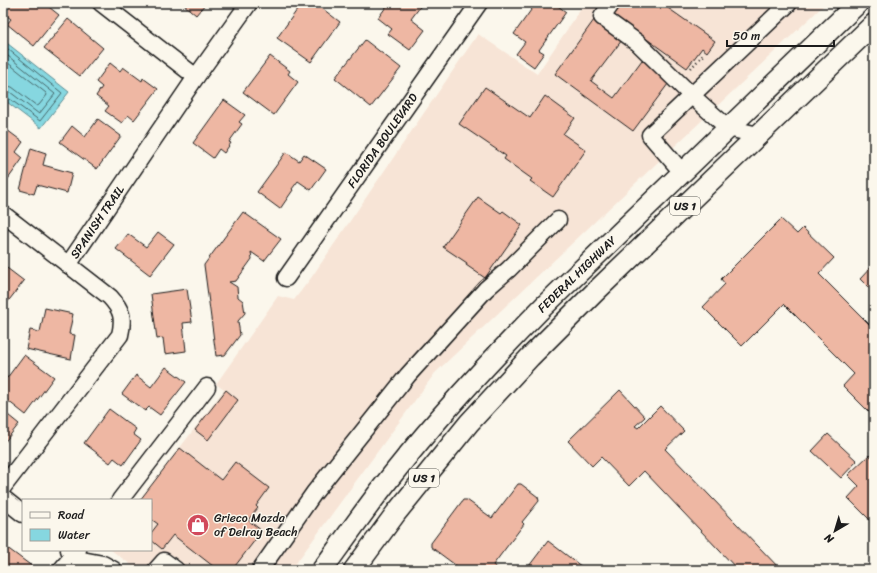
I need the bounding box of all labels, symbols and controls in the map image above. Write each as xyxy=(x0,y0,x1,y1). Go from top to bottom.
scale bar xyxy=(727,22,834,48)
text: 50 m xyxy=(733,25,760,47)
street label: FLORIDA BOULEVARD xyxy=(341,88,424,193)
street label: SPANISH TRAIL xyxy=(64,180,131,263)
road number: US 1 xyxy=(670,197,700,215)
street label: FEDERAL HIGHWAY xyxy=(532,230,622,318)
road number: US 1 xyxy=(409,469,439,487)
legend xyxy=(22,499,152,551)
text: Road xyxy=(58,504,85,526)
place label: Grieco Mazda of Delray Beach xyxy=(214,507,298,543)
north arrow xyxy=(815,511,855,551)
shop icon: Grieco Mazda of Delray Beach xyxy=(185,512,211,538)
text: Water xyxy=(58,524,91,546)
text: N xyxy=(820,528,839,549)

